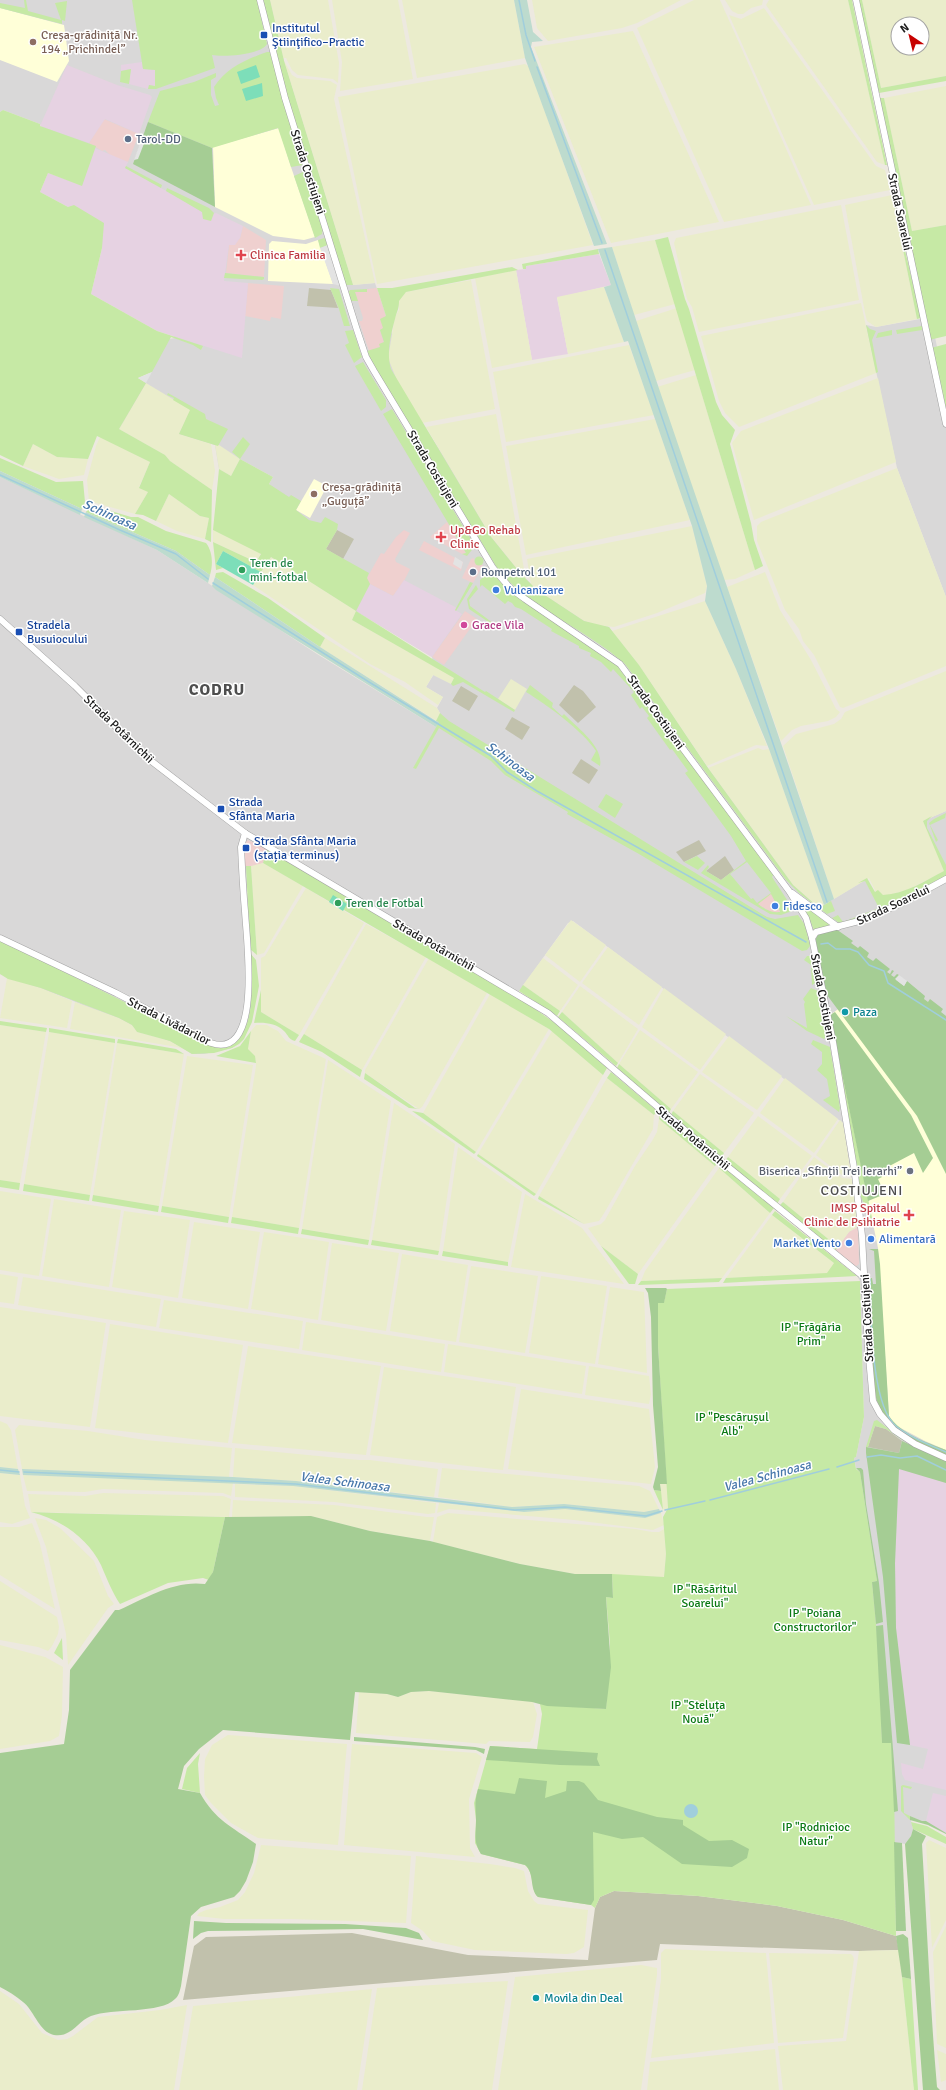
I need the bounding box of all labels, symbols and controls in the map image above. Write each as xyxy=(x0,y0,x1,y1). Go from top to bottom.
north arrow xyxy=(890,16,930,56)
place label: Institutul Ştiinţifico–Practic xyxy=(272,21,365,50)
text: N xyxy=(898,21,911,36)
place label: Creșa-grădiniță Nr. 194 „Prichindel” xyxy=(41,28,138,57)
marker: Institutul Ştiinţifico–Practic xyxy=(259,30,269,40)
marker: Creșa-grădiniță Nr. 194 „Prichindel” xyxy=(28,37,38,47)
street label: Strada Costiujeni xyxy=(287,128,328,216)
place label: Tarol-DD xyxy=(136,132,181,147)
marker: Tarol-DD xyxy=(123,134,133,144)
street label: Strada Soarelui xyxy=(884,172,915,252)
place label: Clinica Familia xyxy=(250,248,326,263)
marker: Clinica Familia xyxy=(235,249,247,261)
street label: Strada Costiujeni xyxy=(403,428,462,511)
place label: Creșa-grădiniță „Guguță” xyxy=(322,480,401,509)
marker: Creșa-grădiniță „Guguță” xyxy=(309,489,319,499)
water label: Schinoasa xyxy=(80,496,139,534)
place label: Up&Go Rehab Clinic xyxy=(450,523,521,552)
marker: Up&Go Rehab Clinic xyxy=(435,531,447,543)
place label: Teren de mini-fotbal xyxy=(250,556,307,585)
marker: Teren de mini-fotbal xyxy=(237,565,247,575)
place label: Rompetrol 101 xyxy=(481,565,556,580)
marker: Rompetrol 101 xyxy=(468,567,478,577)
place label: Vulcanizare xyxy=(504,583,564,598)
marker: Vulcanizare xyxy=(491,585,501,595)
place label: Stradela Busuiocului xyxy=(27,618,87,647)
place label: Grace Vila xyxy=(472,618,524,633)
marker: Grace Vila xyxy=(459,620,469,630)
marker: Stradela Busuiocului xyxy=(14,627,24,637)
street label: Strada Costiujeni xyxy=(624,672,688,752)
district label: CODRU xyxy=(189,680,245,700)
street label: Strada Potârnichii xyxy=(80,692,157,767)
water label: Schinoasa xyxy=(483,738,538,785)
place label: Strada Sfânta Maria xyxy=(229,795,295,824)
marker: Strada Sfânta Maria xyxy=(216,804,226,814)
place label: Strada Sfânta Maria (stația terminus) xyxy=(254,834,356,863)
marker: Strada Sfânta Maria (stația terminus) xyxy=(241,843,251,853)
street label: Strada Soarelui xyxy=(854,882,932,929)
place label: Teren de Fotbal xyxy=(346,896,424,911)
marker: Teren de Fotbal xyxy=(333,898,343,908)
place label: Fidesco xyxy=(783,899,822,914)
marker: Fidesco xyxy=(770,901,780,911)
street label: Strada Potârnichii xyxy=(390,916,477,975)
street label: Strada Costiujeni xyxy=(807,952,838,1042)
street label: Strada Livădarilor xyxy=(125,994,213,1049)
place label: Paza xyxy=(853,1005,877,1020)
marker: Paza xyxy=(840,1007,850,1017)
street label: Strada Potârnichii xyxy=(653,1103,733,1174)
place label: Biserica „Sfinții Trei Ierarhi” xyxy=(759,1164,902,1179)
marker: Biserica „Sfinții Trei Ierarhi” xyxy=(905,1166,915,1176)
district label: COSTIUJENI xyxy=(821,1182,903,1199)
place label: IMSP Spitalul Clinic de Psihiatrie xyxy=(804,1201,900,1230)
marker: IMSP Spitalul Clinic de Psihiatrie xyxy=(903,1209,915,1221)
place label: Alimentară xyxy=(879,1232,936,1247)
marker: Alimentară xyxy=(866,1234,876,1244)
place label: Market Vento xyxy=(773,1236,841,1251)
marker: Market Vento xyxy=(844,1238,854,1248)
street label: Strada Costiujeni xyxy=(858,1274,877,1362)
park label: IP "Frăgăria Prim" xyxy=(781,1320,841,1349)
park label: IP "Pescărușul Alb" xyxy=(695,1410,769,1439)
water label: Valea Schinoasa xyxy=(722,1457,813,1495)
water label: Valea Schinoasa xyxy=(299,1469,391,1495)
park label: IP "Răsăritul Soarelui" xyxy=(673,1582,738,1611)
park label: IP "Poiana Constructorilor" xyxy=(774,1606,857,1635)
park label: IP "Steluța Nouă" xyxy=(671,1698,725,1727)
park label: IP "Rodnicioc Natur" xyxy=(782,1820,850,1849)
place label: Movila din Deal xyxy=(544,1991,623,2006)
marker: Movila din Deal xyxy=(531,1993,541,2003)

